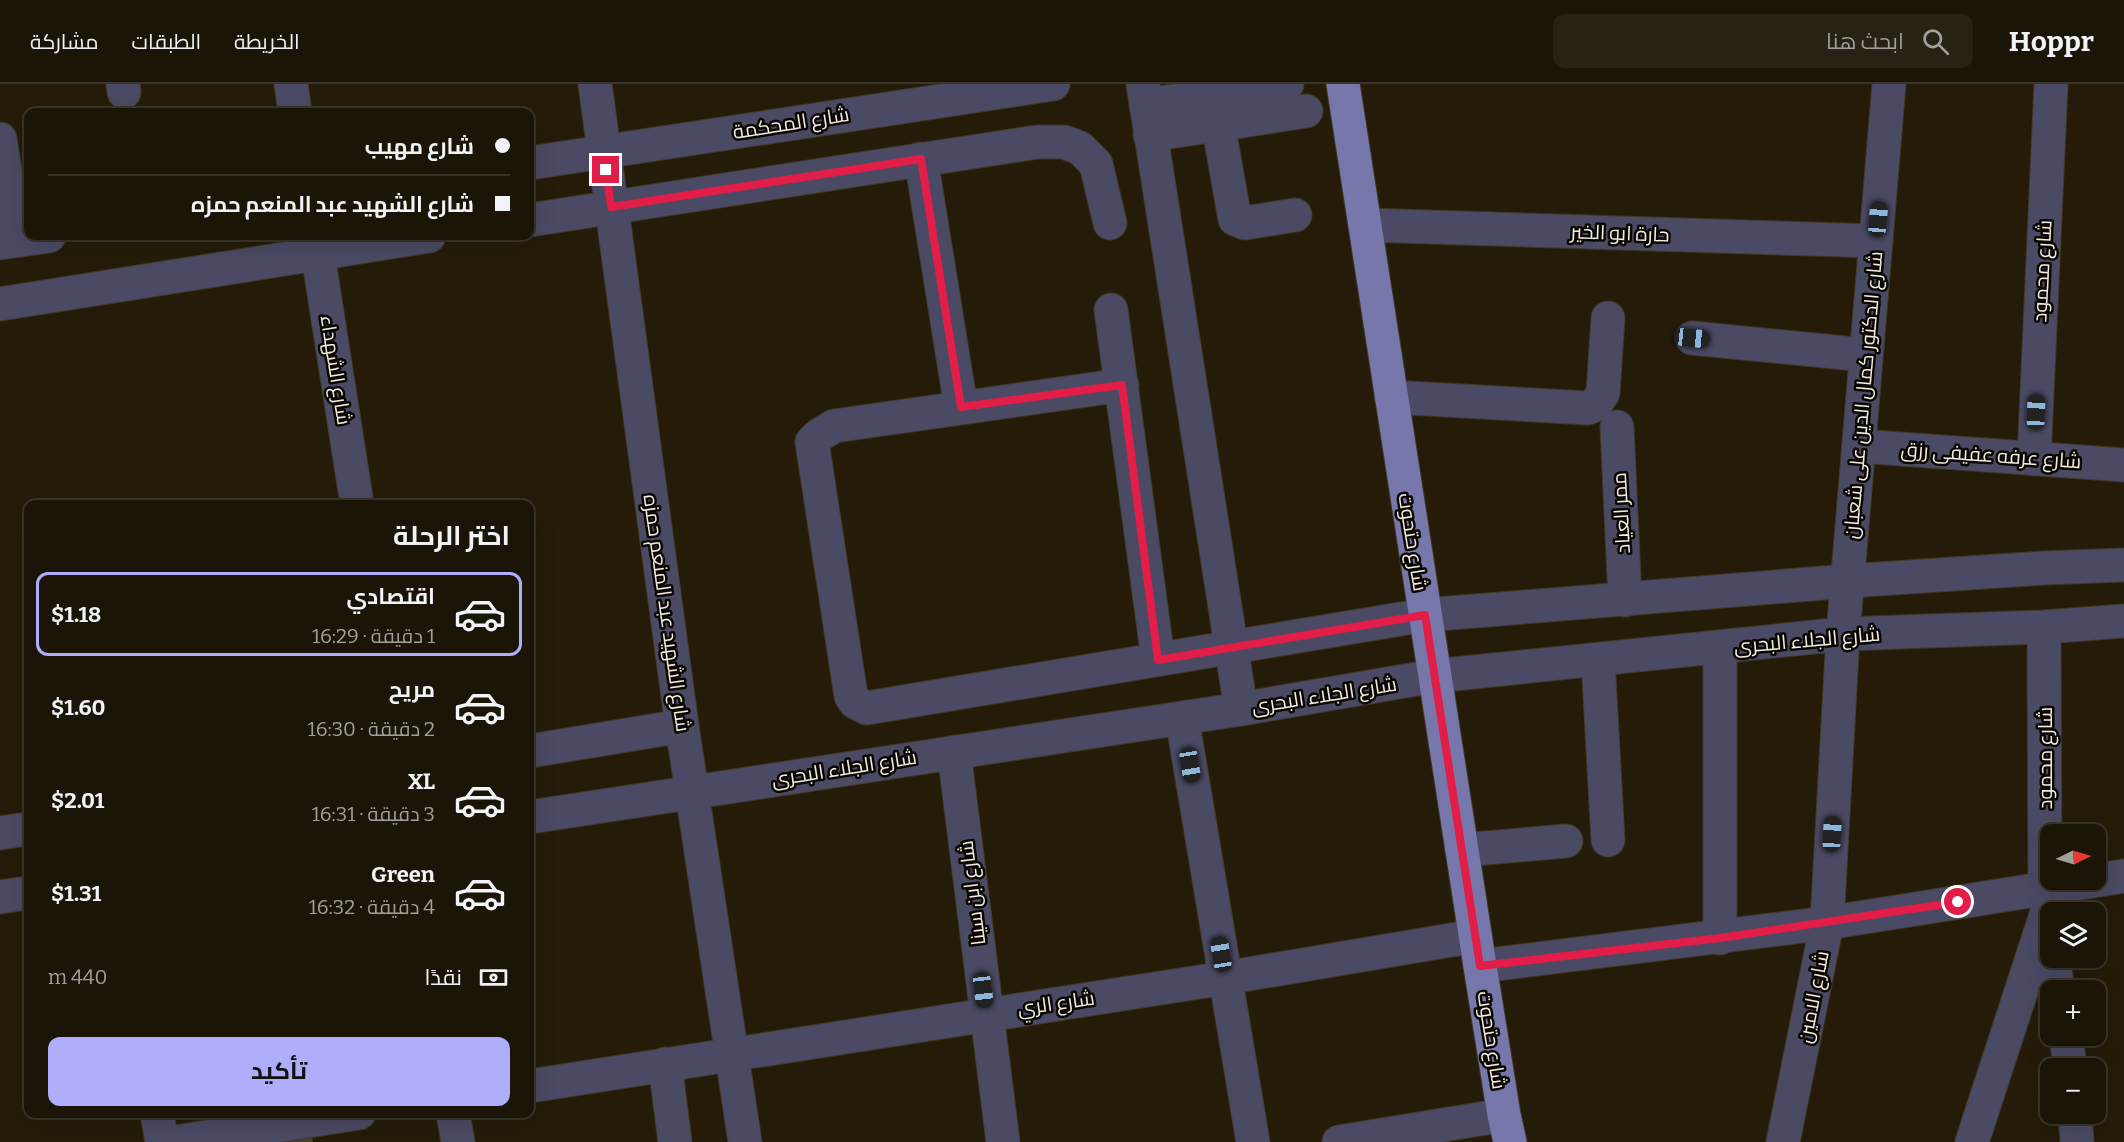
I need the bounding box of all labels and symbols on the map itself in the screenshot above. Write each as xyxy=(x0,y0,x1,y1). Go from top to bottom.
street label: شارع المحكمة xyxy=(731,102,851,146)
route end xyxy=(592,156,619,183)
car xyxy=(1867,200,1889,238)
street label: حارة ابو الخير xyxy=(1569,219,1670,247)
street label: شارع محمود xyxy=(2027,219,2059,323)
street label: شارع الدكتور كمال الدين على شعبان xyxy=(1838,250,1890,540)
street label: شارع الشهداء xyxy=(313,313,357,427)
car xyxy=(1673,327,1711,349)
car xyxy=(2026,394,2046,430)
street label: شارع عرفه عفيفى رزق xyxy=(1900,437,2082,475)
street label: ممر العياد xyxy=(1607,472,1635,554)
street label: شارع حتحوت xyxy=(1391,491,1433,593)
street label: شارع الشهيد عبد المنعم حمزه xyxy=(636,493,696,734)
street label: شارع الجلاء البحرى xyxy=(1733,622,1881,660)
street label: شارع الجلاء البحرى xyxy=(1250,672,1399,720)
street label: شارع محمود xyxy=(2033,707,2059,809)
street label: شارع الجلاء البحرى xyxy=(770,745,919,793)
car xyxy=(1178,746,1202,784)
car xyxy=(1822,816,1842,852)
north arrow xyxy=(2040,824,2106,890)
street label: شارع ابن سينا xyxy=(954,839,992,947)
route start xyxy=(1944,888,1971,915)
car xyxy=(1209,935,1233,973)
street label: شارع الامين xyxy=(1792,949,1836,1046)
car xyxy=(972,971,994,1009)
street label: شارع الري xyxy=(1016,986,1097,1024)
street label: شارع حتحوت xyxy=(1470,989,1512,1091)

